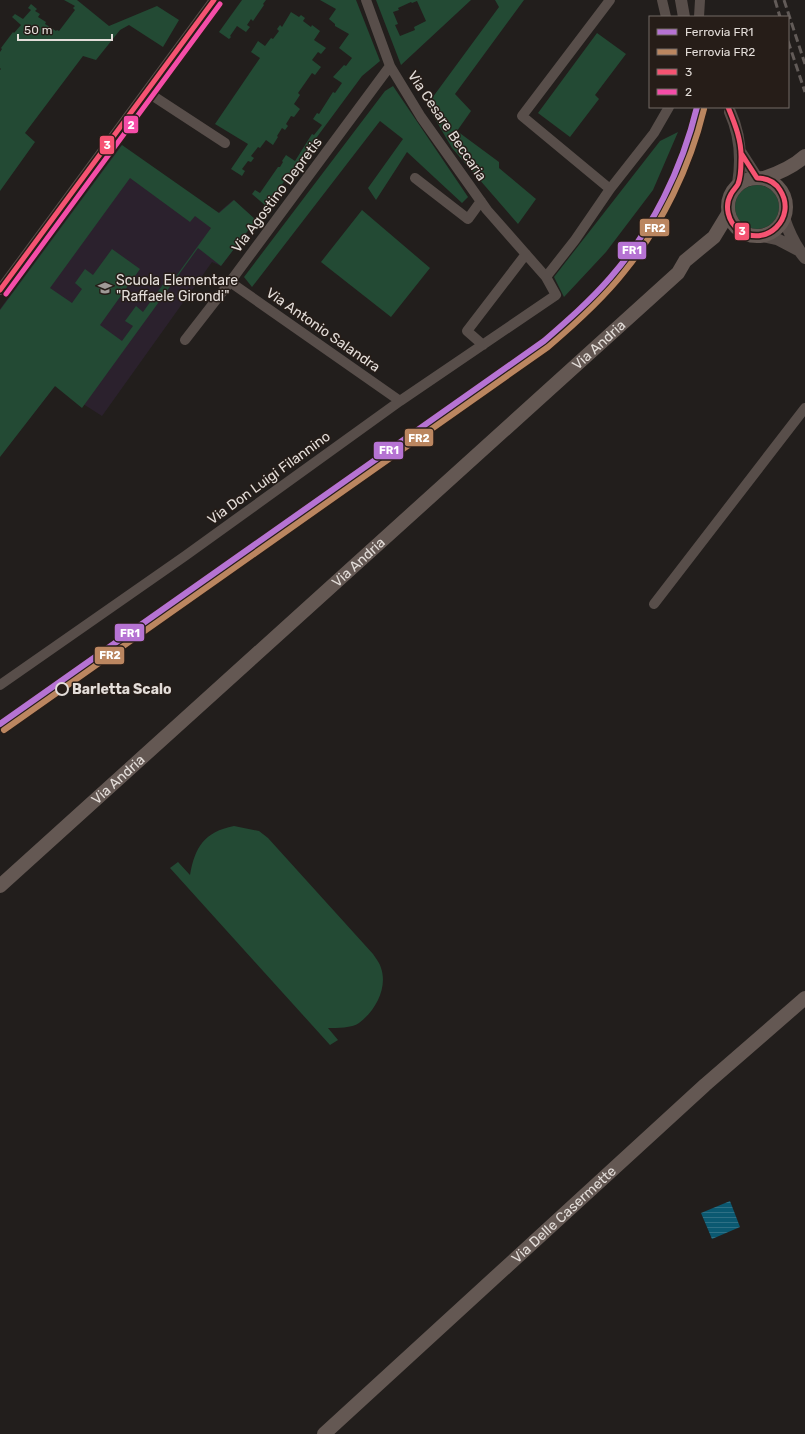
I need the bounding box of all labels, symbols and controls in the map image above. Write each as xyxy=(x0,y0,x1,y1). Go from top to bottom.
scale bar xyxy=(18,16,112,42)
legend xyxy=(649,16,789,108)
text: 50 m xyxy=(24,23,52,37)
text: Ferrovia FR1 xyxy=(685,25,753,39)
text: Ferrovia FR2 xyxy=(685,45,755,59)
text: 3 xyxy=(685,65,692,79)
street label: Via Cesare Beccaria xyxy=(404,68,490,184)
text: 2 xyxy=(685,85,692,99)
line badge: 2 xyxy=(123,115,139,134)
text: 2 xyxy=(127,119,135,132)
street label: Via Agostino Depretis xyxy=(228,134,326,256)
line badge: 3 xyxy=(99,135,115,155)
text: 3 xyxy=(103,139,111,152)
line badge: FR2 xyxy=(639,218,670,237)
text: FR2 xyxy=(644,222,666,235)
line badge: 3 xyxy=(734,222,750,241)
text: 3 xyxy=(738,225,746,238)
line badge: FR1 xyxy=(617,241,647,260)
text: FR1 xyxy=(622,244,642,257)
place label: Scuola Elementare "Raffaele Girondi" xyxy=(116,272,238,305)
school or university icon: Scuola Elementare "Raffaele Girondi" xyxy=(97,280,113,296)
street label: Via Antonio Salandra xyxy=(263,284,383,376)
street label: Via Andria xyxy=(568,316,629,373)
street label: Via Don Luigi Filannino xyxy=(204,428,334,528)
line badge: FR2 xyxy=(404,428,434,447)
text: FR2 xyxy=(408,432,430,445)
line badge: FR1 xyxy=(373,441,404,460)
text: FR1 xyxy=(379,444,399,457)
street label: Via Andria xyxy=(328,534,388,591)
line badge: FR1 xyxy=(114,623,145,642)
text: FR1 xyxy=(120,627,140,640)
line badge: FR2 xyxy=(94,646,125,665)
text: FR2 xyxy=(99,649,121,662)
place label: Barletta Scalo xyxy=(72,681,171,698)
marker: Barletta Scalo xyxy=(55,682,69,696)
street label: Via Andria xyxy=(88,751,148,808)
street label: Via Delle Casermette xyxy=(508,1162,620,1267)

